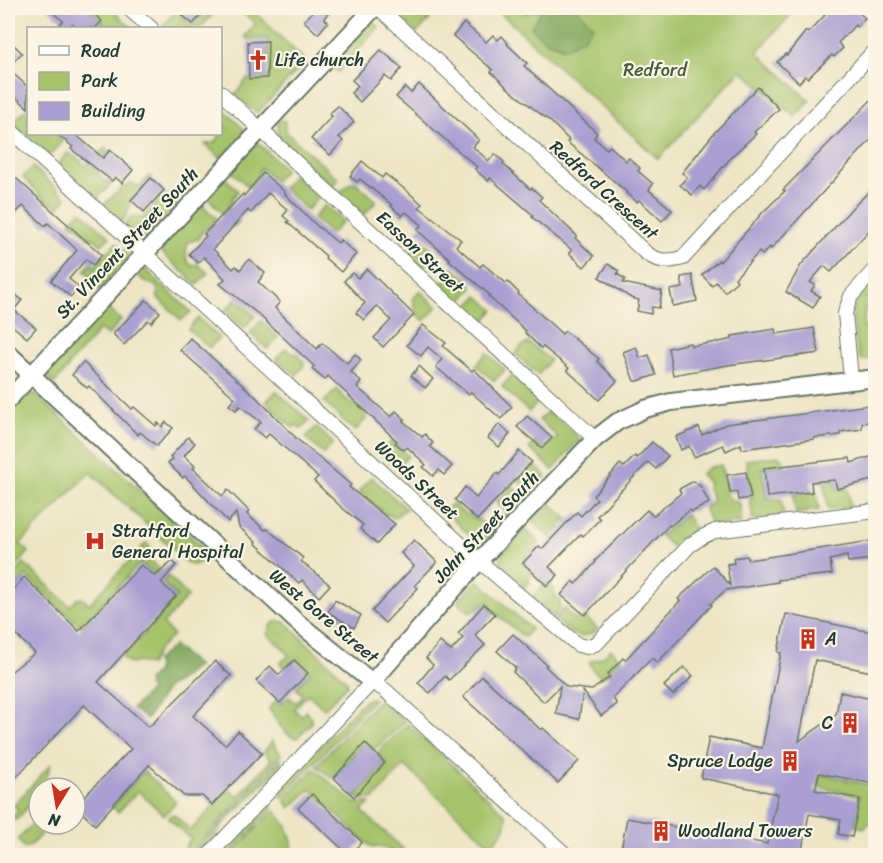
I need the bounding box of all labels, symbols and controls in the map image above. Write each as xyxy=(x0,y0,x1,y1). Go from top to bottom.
legend xyxy=(27,27,222,135)
text: Road xyxy=(81,35,121,67)
place label: Life church xyxy=(275,44,364,76)
church icon: Life church xyxy=(246,48,270,72)
park label: Redford xyxy=(623,54,688,86)
text: Park xyxy=(81,65,118,97)
text: Building xyxy=(81,95,145,127)
street label: Redford Crescent xyxy=(542,132,667,249)
street label: St. Vincent Street South xyxy=(48,159,206,327)
street label: Easson Street xyxy=(369,202,472,302)
street label: Woods Street xyxy=(367,432,467,528)
street label: John Street South xyxy=(424,463,547,592)
place label: Stratford General Hospital xyxy=(112,515,245,568)
hospital icon: Stratford General Hospital xyxy=(83,529,107,553)
street label: West Gore Street xyxy=(262,560,387,672)
place label: A xyxy=(824,623,837,655)
building icon: A xyxy=(796,627,820,651)
place label: C xyxy=(822,707,834,739)
building icon: C xyxy=(838,711,862,735)
place label: Spruce Lodge xyxy=(667,745,773,777)
building icon: Spruce Lodge xyxy=(778,749,802,773)
north arrow xyxy=(27,776,87,836)
text: N xyxy=(45,805,63,836)
place label: Woodland Towers xyxy=(678,815,813,847)
building icon: Woodland Towers xyxy=(649,819,673,843)

